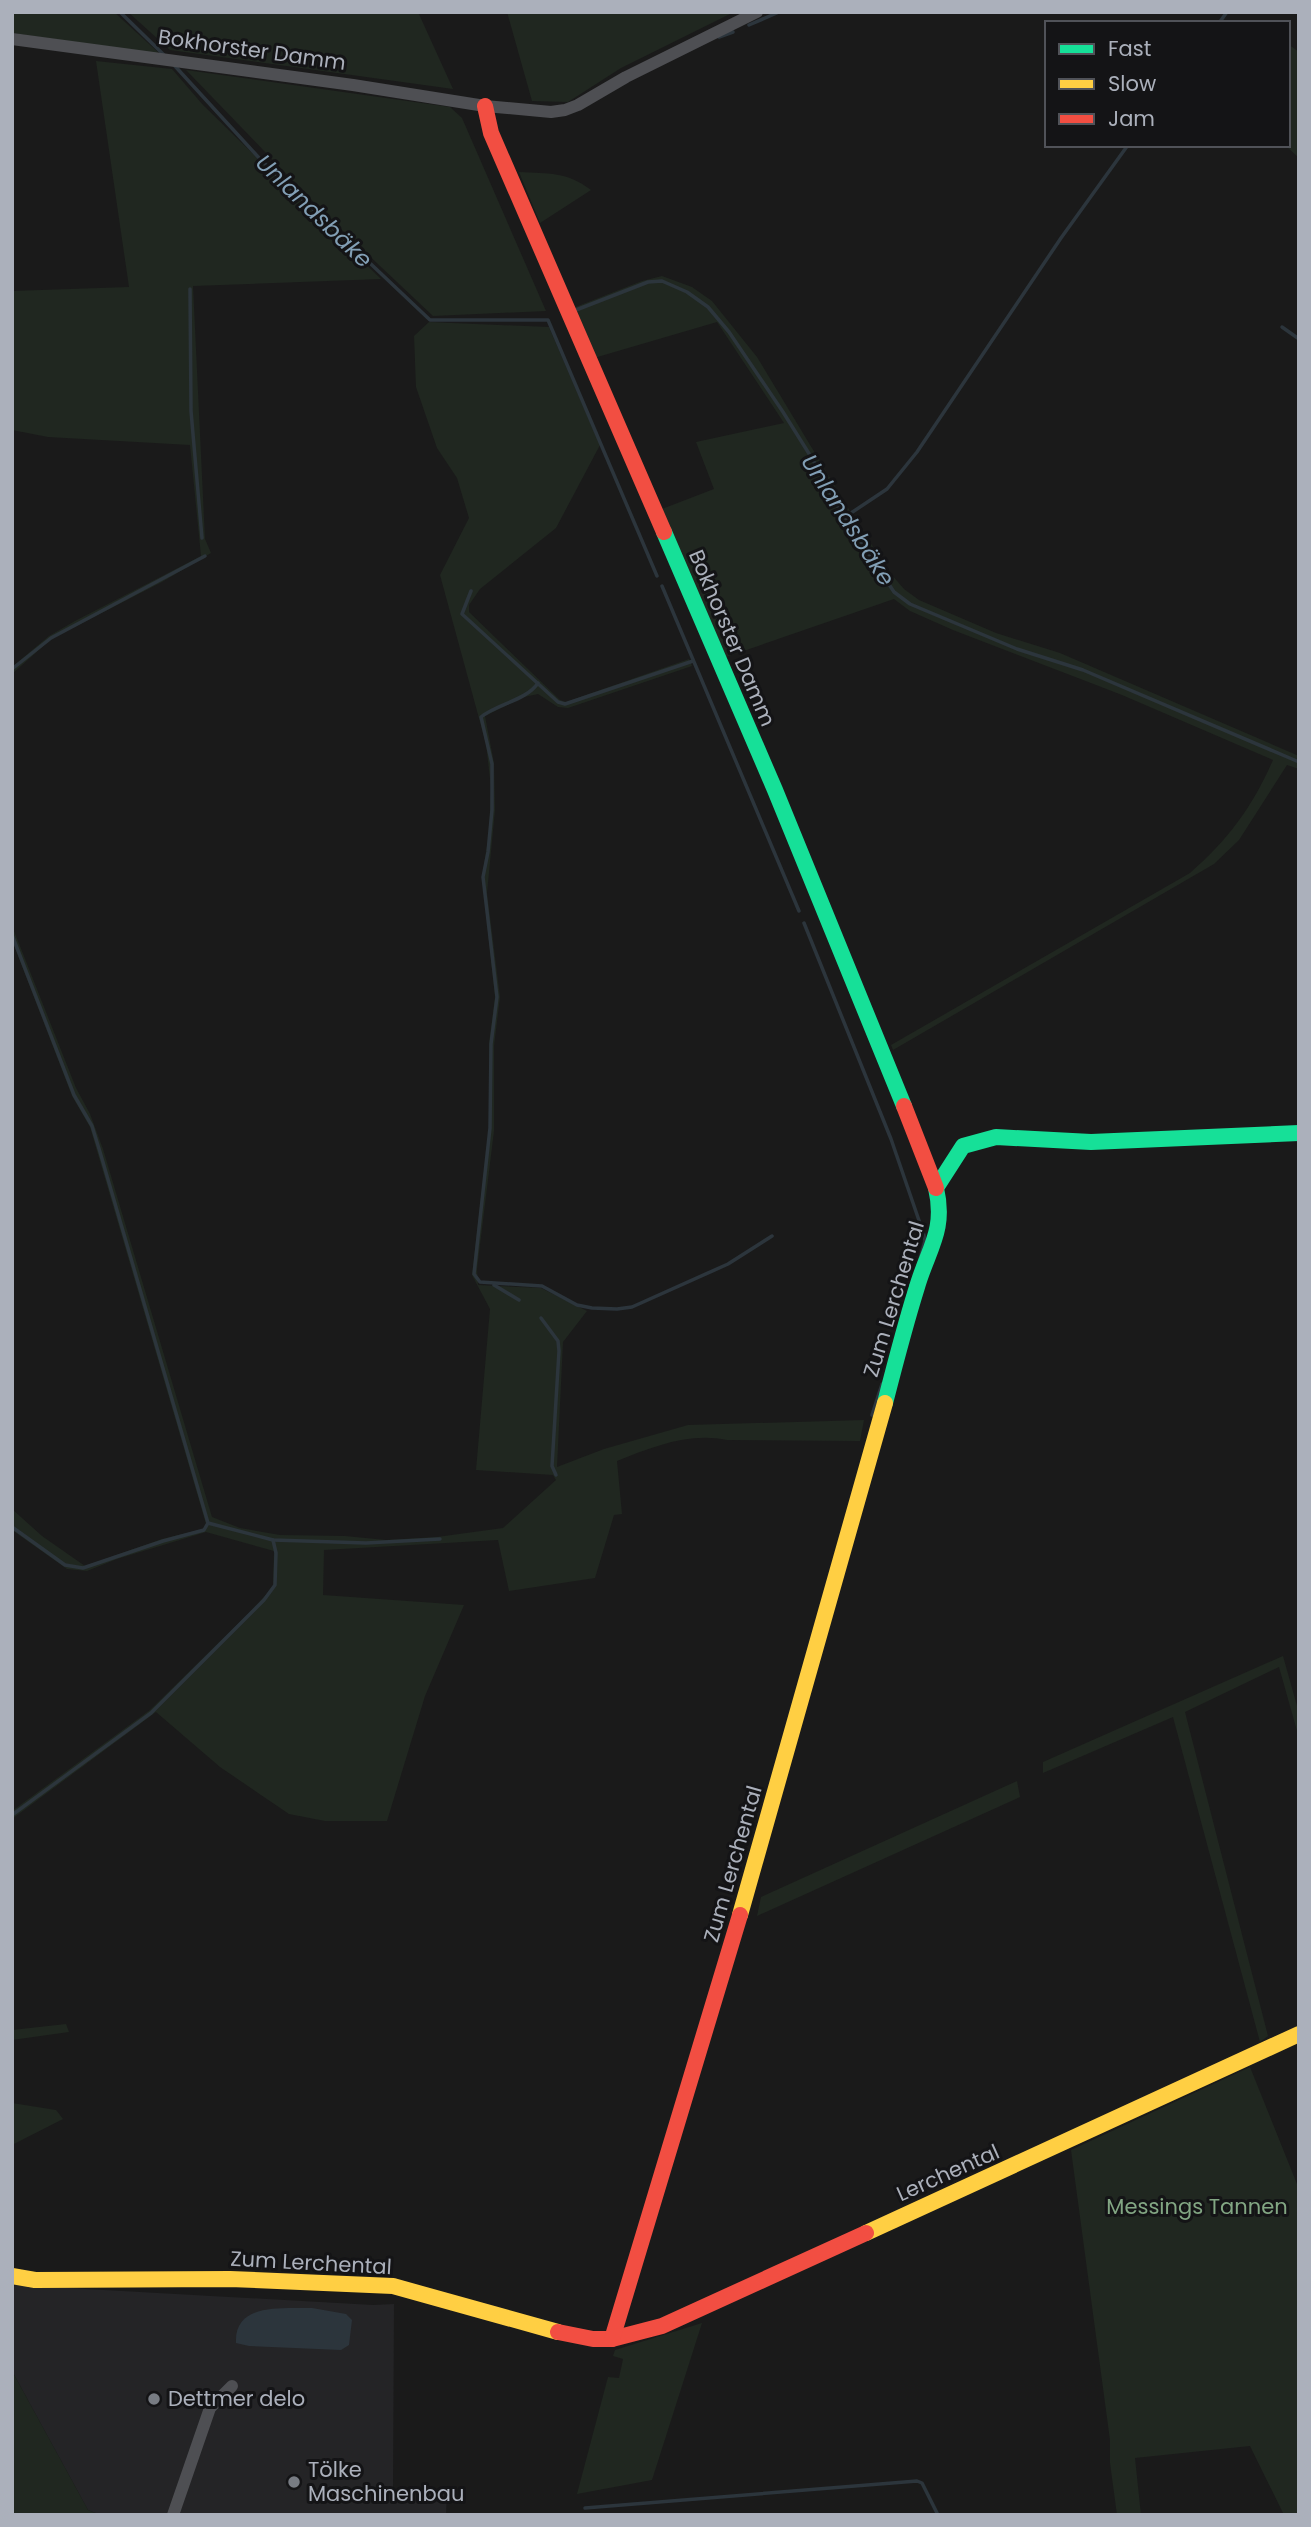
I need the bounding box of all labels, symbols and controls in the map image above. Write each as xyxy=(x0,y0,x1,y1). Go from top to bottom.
legend xyxy=(1045,21,1290,147)
street label: Bokhorster Damm xyxy=(156,22,348,77)
text: Fast xyxy=(1108,34,1151,63)
text: Slow xyxy=(1108,69,1156,98)
text: Jam xyxy=(1108,104,1155,133)
water label: Unlandsbäke xyxy=(249,147,379,275)
water label: Unlandsbäke xyxy=(793,448,903,592)
street label: Bokhorster Damm xyxy=(682,545,783,731)
street label: Zum Lerchental xyxy=(856,1217,931,1380)
street label: Zum Lerchental xyxy=(696,1782,769,1946)
street label: Lerchental xyxy=(892,2137,1004,2208)
park label: Messings Tannen xyxy=(1106,2192,1288,2221)
street label: Zum Lerchental xyxy=(230,2244,392,2281)
place label: Dettmer delo xyxy=(168,2384,305,2413)
marker: Dettmer delo xyxy=(146,2391,162,2407)
place label: Tölke Maschinenbau xyxy=(308,2455,464,2508)
marker: Tölke Maschinenbau xyxy=(286,2474,302,2490)

